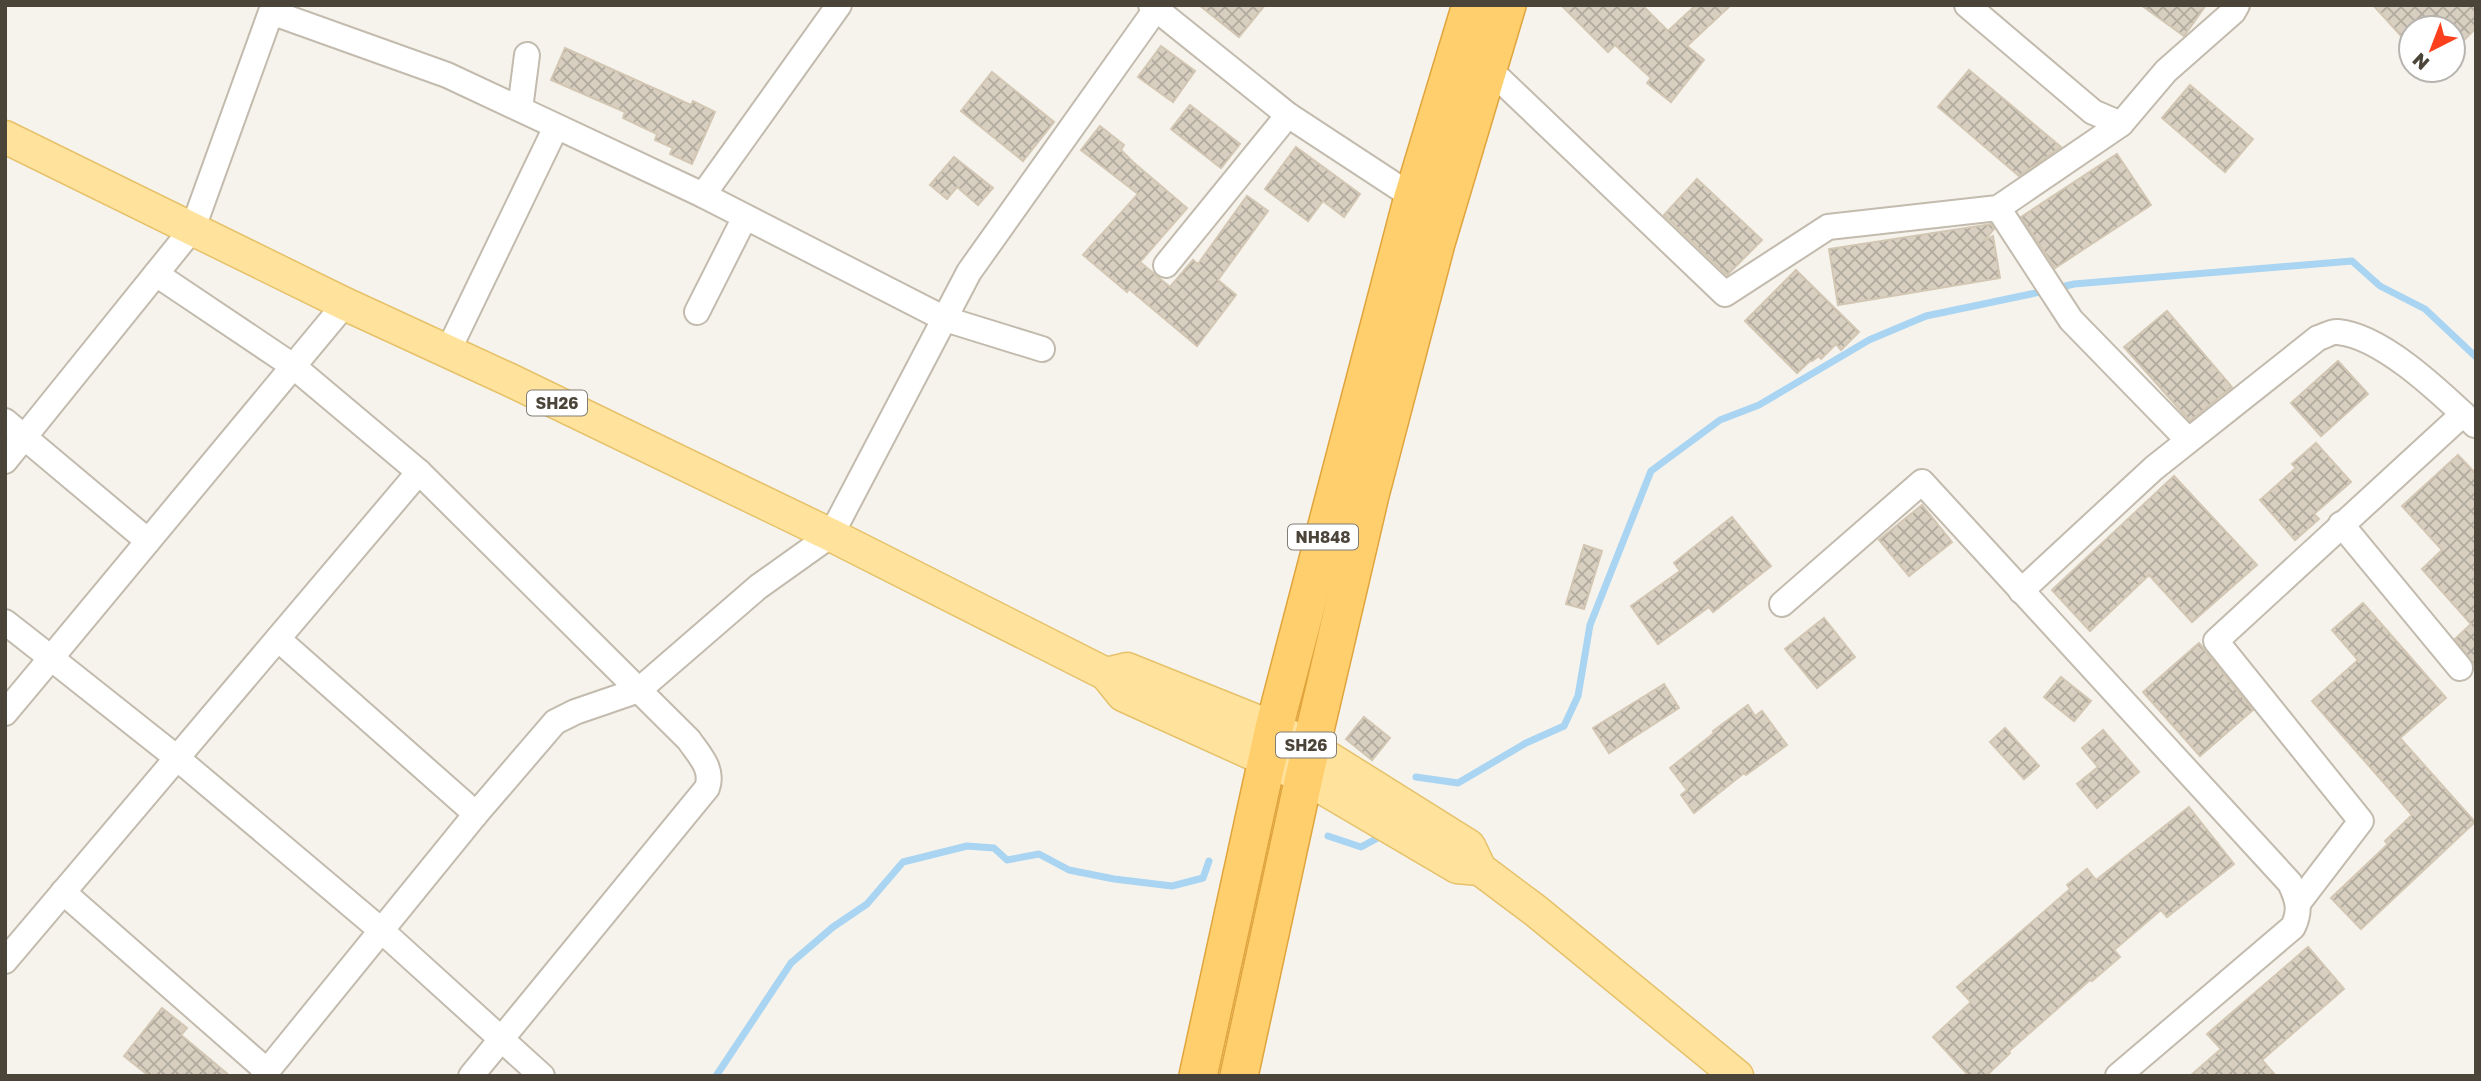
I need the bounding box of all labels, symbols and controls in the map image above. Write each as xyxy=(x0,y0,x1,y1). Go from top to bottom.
north arrow xyxy=(2397,14,2467,84)
text: N xyxy=(2407,49,2433,75)
road number: SH26 xyxy=(527,390,587,416)
road number: NH848 xyxy=(1288,524,1358,550)
road number: SH26 xyxy=(1276,732,1336,758)

